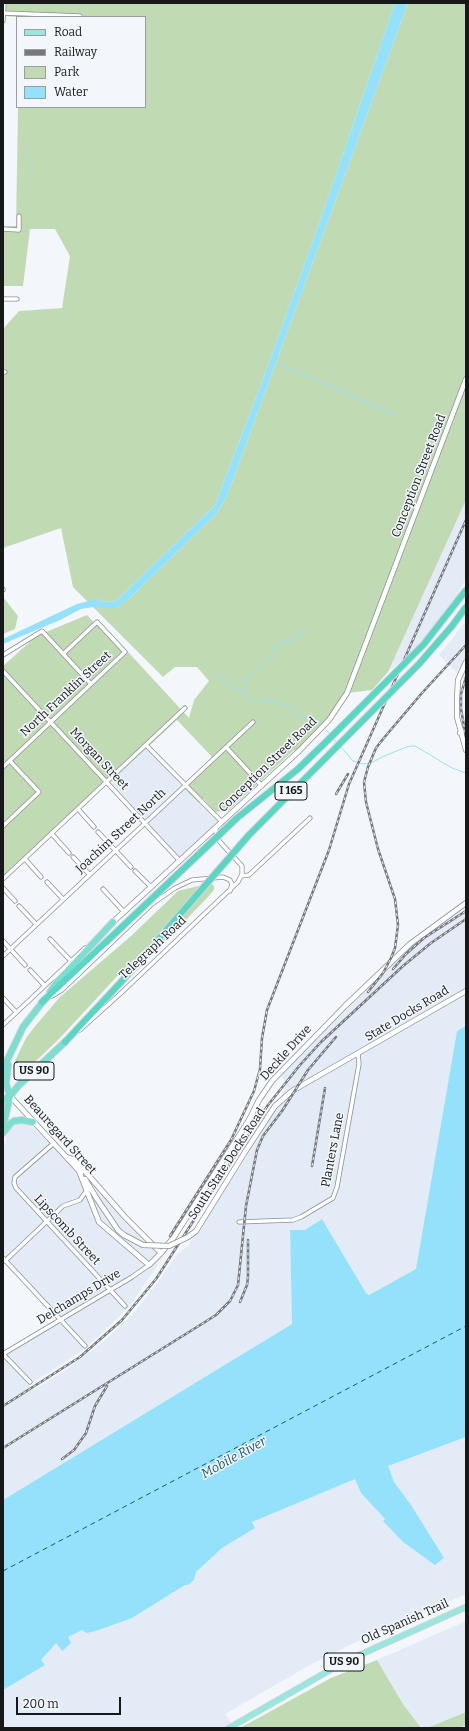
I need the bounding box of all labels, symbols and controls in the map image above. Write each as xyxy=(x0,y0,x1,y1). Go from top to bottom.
legend xyxy=(16,16,146,108)
text: Road xyxy=(54,25,82,39)
text: Railway xyxy=(54,45,97,59)
text: Park xyxy=(54,65,79,79)
text: Water xyxy=(54,85,88,99)
street label: Conception Street Road xyxy=(389,412,449,540)
street label: North Franklin Street xyxy=(18,648,114,740)
street label: Conception Street Road xyxy=(216,714,320,816)
street label: Morgan Street xyxy=(67,725,131,793)
road number: I 165 xyxy=(275,782,307,800)
street label: Joachim Street North xyxy=(73,786,169,876)
street label: Telegraph Road xyxy=(117,913,189,983)
street label: State Docks Road xyxy=(363,983,451,1045)
street label: Deckle Drive xyxy=(257,1022,315,1084)
road number: US 90 xyxy=(14,1062,54,1080)
street label: Beauregard Street xyxy=(21,1093,99,1177)
street label: South State Docks Road xyxy=(185,1105,269,1223)
street label: Planters Lane xyxy=(319,1111,347,1189)
street label: Lipscomb Street xyxy=(31,1192,103,1268)
street label: Delchamps Drive xyxy=(35,1266,123,1328)
water label: Mobile River xyxy=(199,1434,269,1482)
street label: Old Spanish Trail xyxy=(359,1596,451,1648)
road number: US 90 xyxy=(324,1653,364,1671)
scale bar xyxy=(18,1689,123,1715)
text: 200 m xyxy=(23,1697,59,1711)

